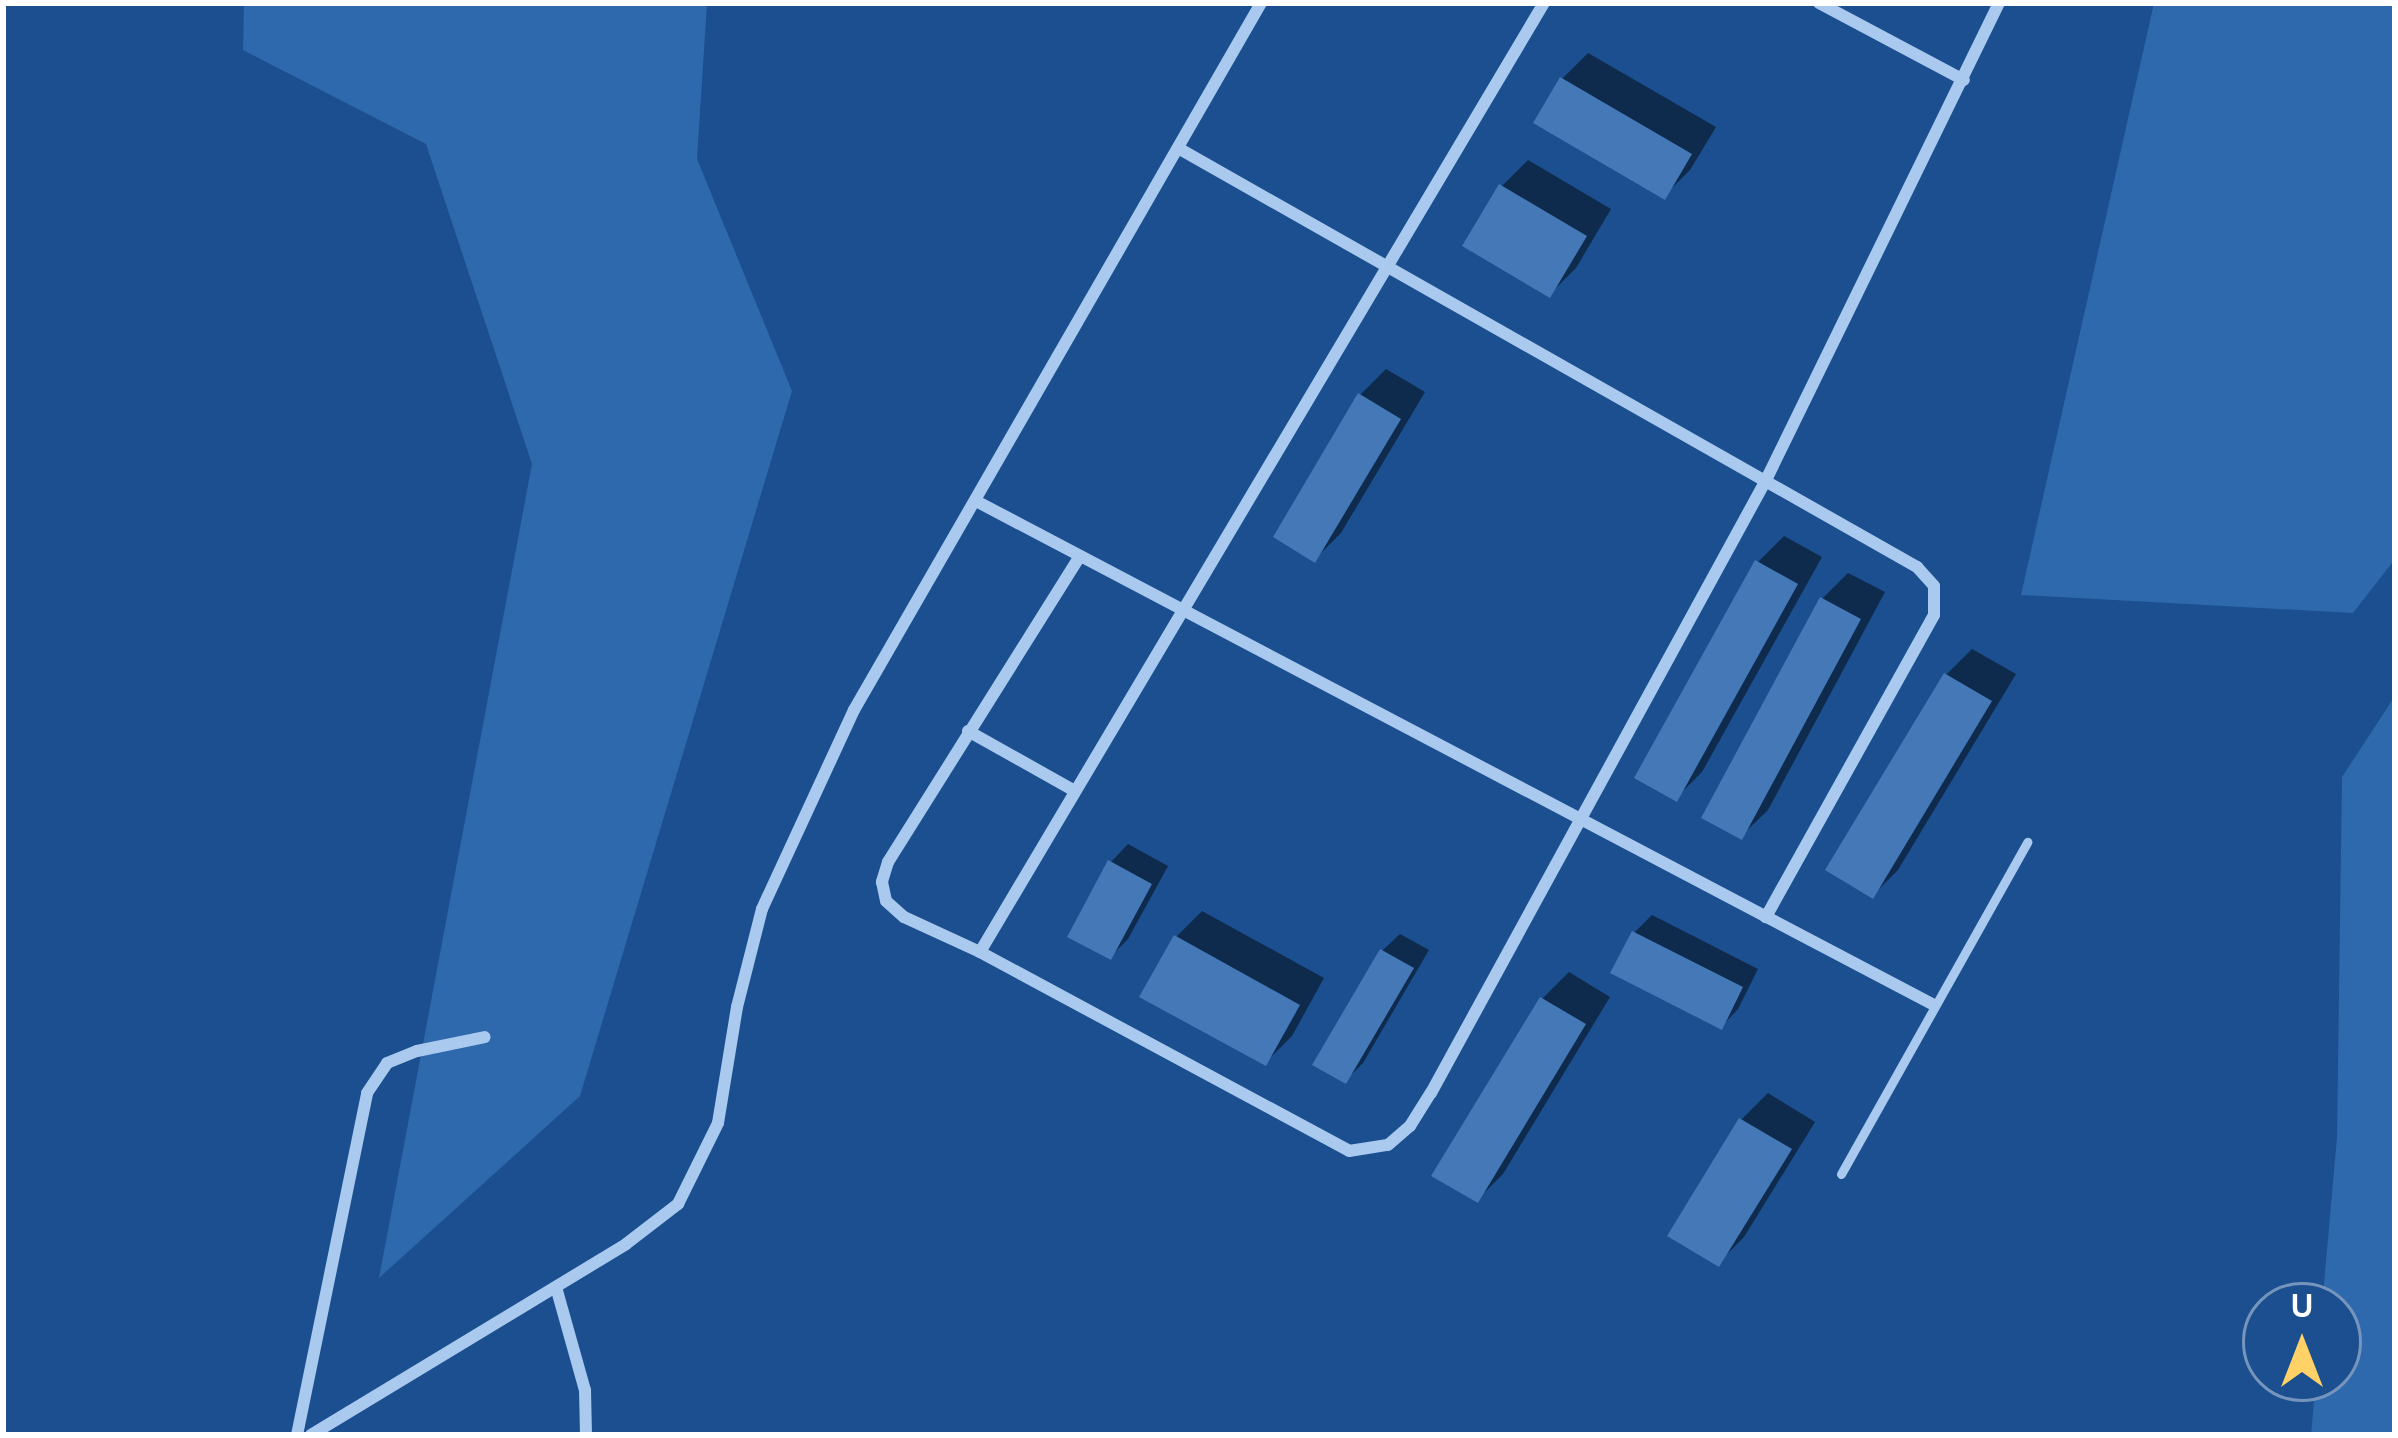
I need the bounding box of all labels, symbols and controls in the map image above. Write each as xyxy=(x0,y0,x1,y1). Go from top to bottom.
north arrow xyxy=(2242,1282,2362,1402)
text: U xyxy=(2290,1288,2314,1330)

